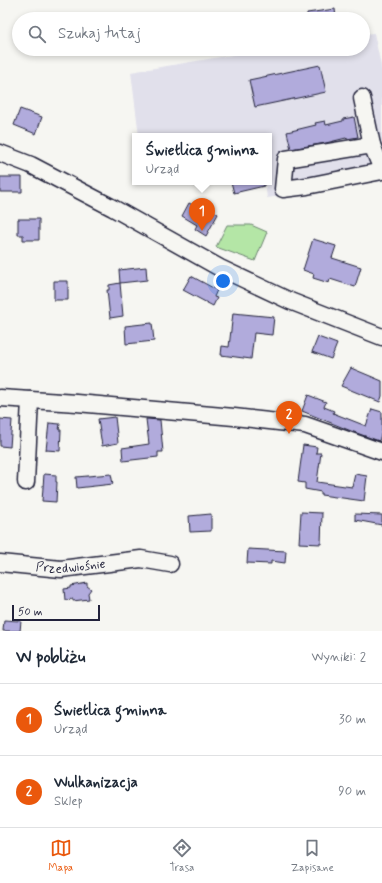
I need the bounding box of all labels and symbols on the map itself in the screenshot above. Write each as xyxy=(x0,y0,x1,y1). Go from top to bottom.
pin: 1 xyxy=(189,198,215,231)
your location xyxy=(213,271,233,291)
pin: 2 xyxy=(276,401,302,434)
street label: Przedwiośnie xyxy=(35,555,106,578)
scale bar xyxy=(12,603,100,622)

